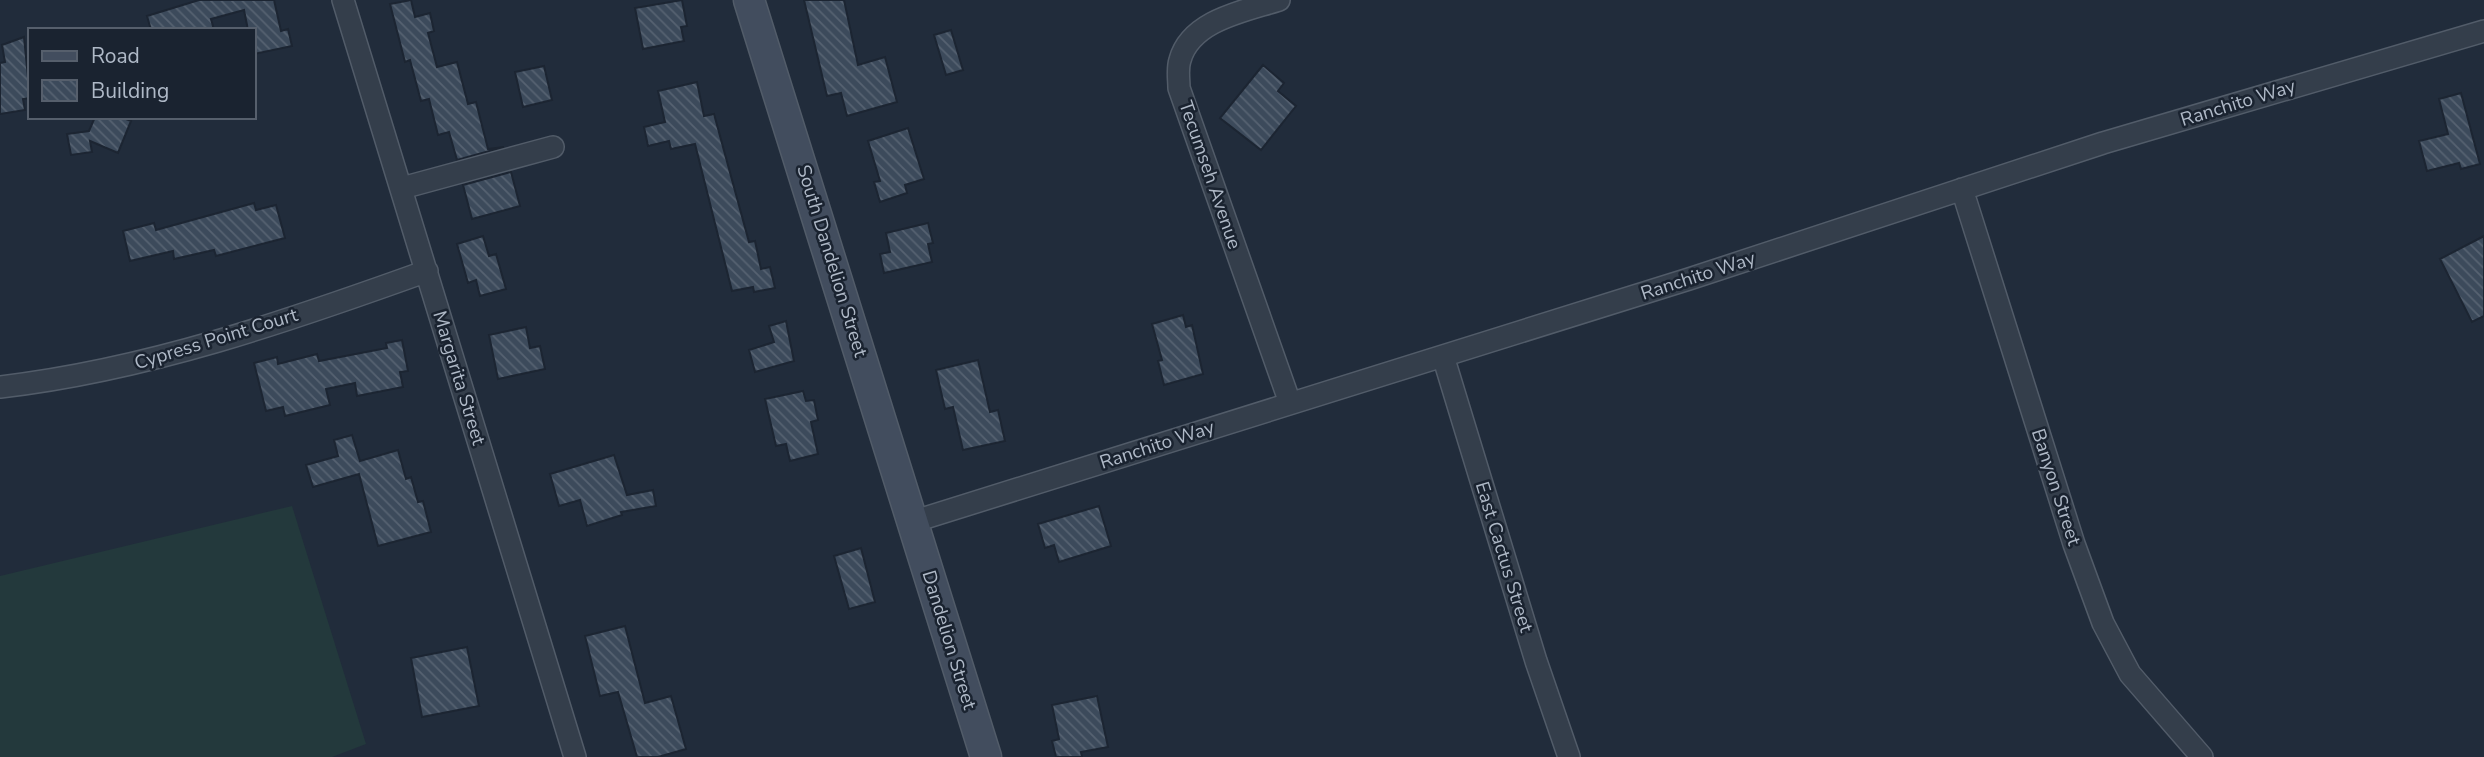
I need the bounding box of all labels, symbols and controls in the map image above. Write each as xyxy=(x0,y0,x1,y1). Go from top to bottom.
legend xyxy=(28,28,256,119)
text: Road xyxy=(91,42,140,70)
street label: Ranchito Way xyxy=(2177,73,2299,133)
text: Building xyxy=(91,77,169,105)
street label: Tecumseh Avenue xyxy=(1172,97,1248,253)
street label: South Dandelion Street xyxy=(790,162,874,361)
street label: Ranchito Way xyxy=(1637,245,1759,307)
street label: Cypress Point Court xyxy=(131,302,301,376)
street label: Margarita Street xyxy=(426,308,492,449)
street label: Ranchito Way xyxy=(1096,414,1218,476)
street label: Banyon Street xyxy=(2025,425,2087,549)
street label: East Cactus Street xyxy=(1469,479,1539,636)
street label: Dandelion Street xyxy=(915,567,983,713)

